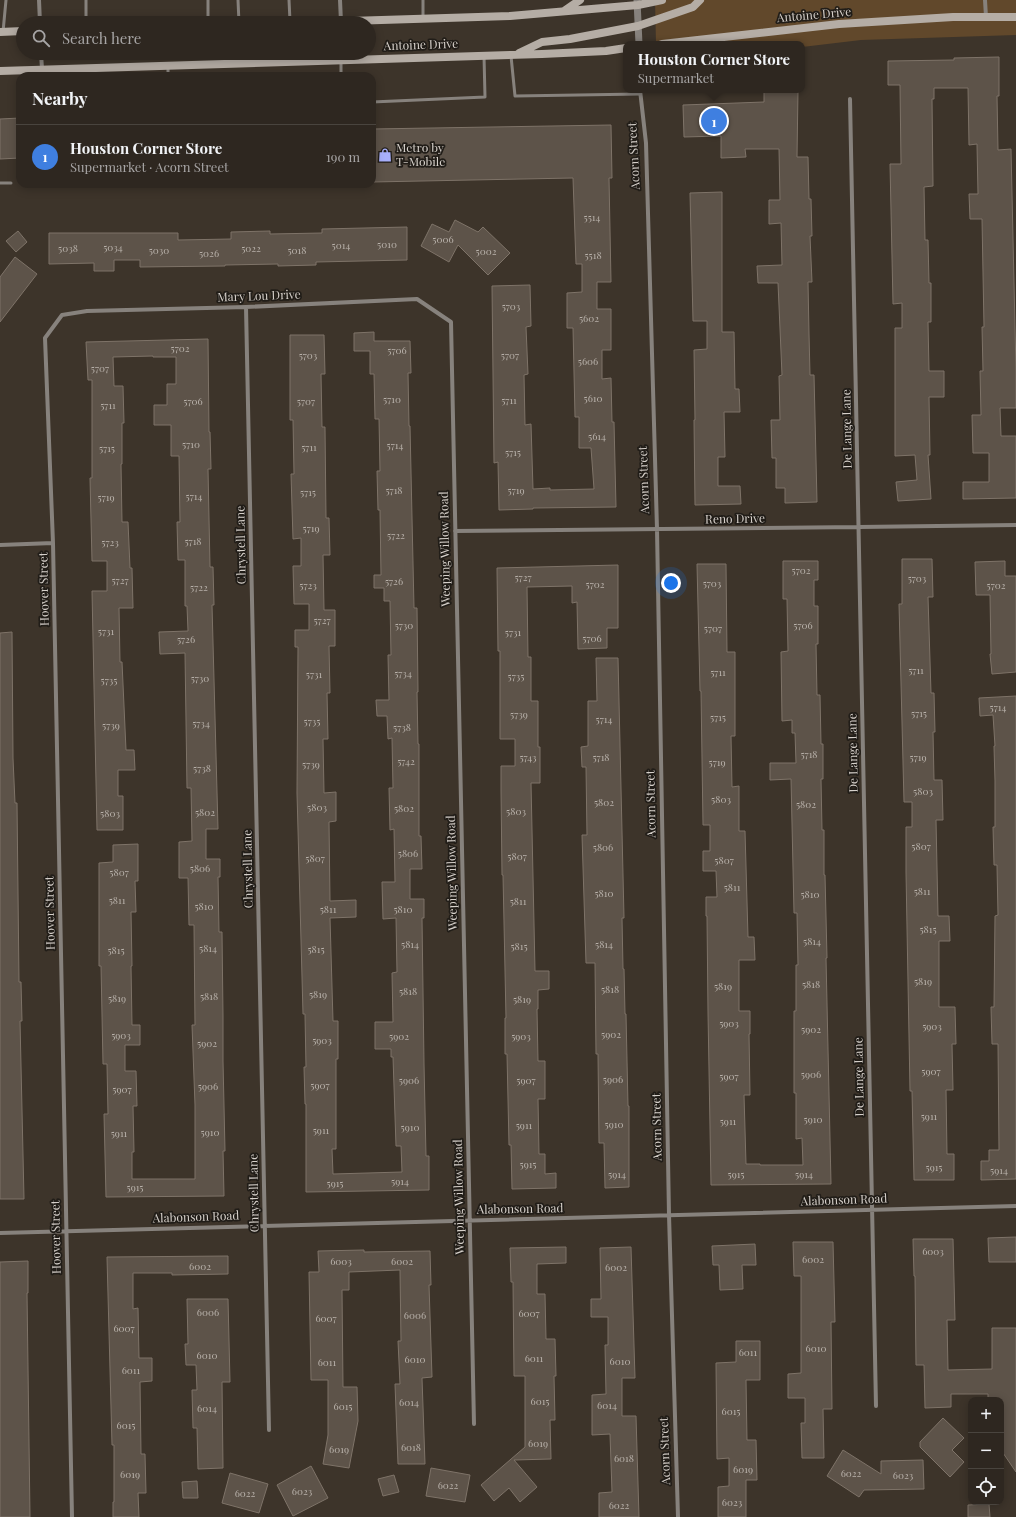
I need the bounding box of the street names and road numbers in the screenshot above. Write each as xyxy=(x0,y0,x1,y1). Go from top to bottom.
street label: Antoine Drive xyxy=(775,3,852,25)
street label: Antoine Drive xyxy=(382,35,459,53)
street label: Acorn Street xyxy=(623,121,643,191)
street label: Mary Lou Drive xyxy=(217,286,301,304)
street label: De Lange Lane xyxy=(837,389,855,469)
street label: Acorn Street xyxy=(634,445,652,515)
street label: Weeping Willow Road xyxy=(435,491,453,608)
street label: Chrystell Lane xyxy=(231,506,249,584)
street label: Reno Drive xyxy=(705,509,765,527)
street label: Hoover Street xyxy=(34,551,52,626)
street label: De Lange Lane xyxy=(843,713,861,793)
street label: Acorn Street xyxy=(641,769,659,839)
street label: Weeping Willow Road xyxy=(442,815,460,932)
street label: Chrystell Lane xyxy=(238,830,256,908)
street label: Hoover Street xyxy=(40,875,58,950)
street label: De Lange Lane xyxy=(849,1037,867,1117)
street label: Acorn Street xyxy=(647,1092,665,1162)
street label: Weeping Willow Road xyxy=(449,1139,467,1256)
street label: Chrystell Lane xyxy=(244,1154,262,1232)
street label: Alabonson Road xyxy=(799,1189,888,1209)
street label: Hoover Street xyxy=(46,1199,64,1274)
street label: Alabonson Road xyxy=(475,1199,564,1217)
street label: Alabonson Road xyxy=(151,1206,240,1226)
street label: Acorn Street xyxy=(655,1416,673,1486)

